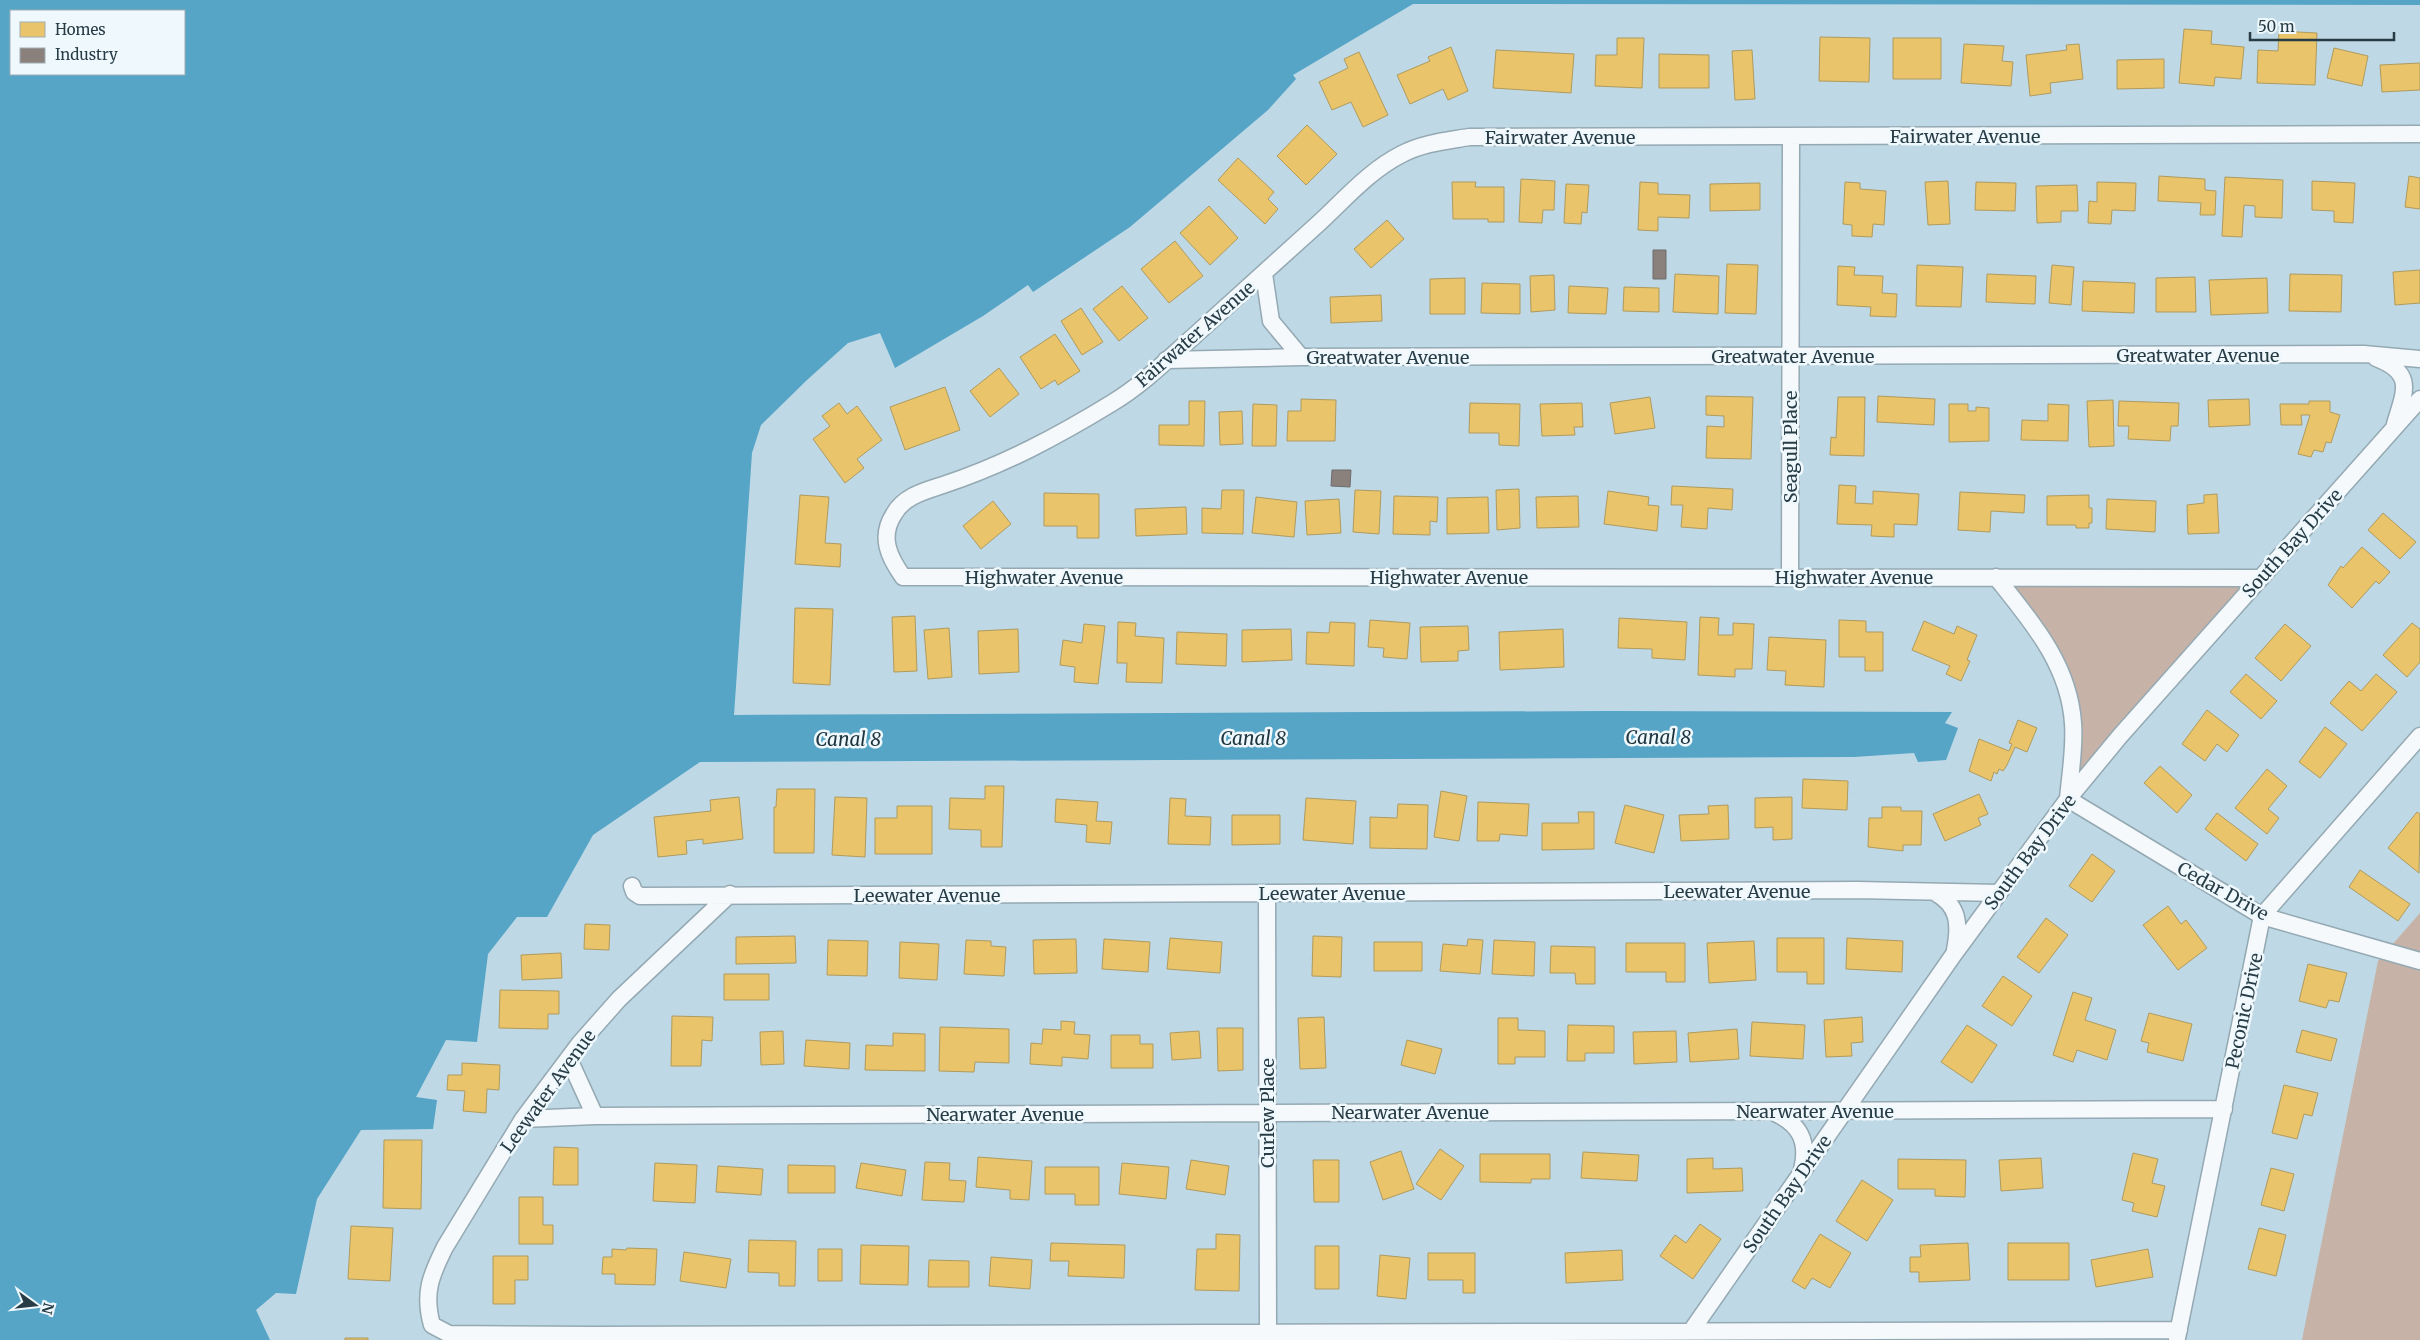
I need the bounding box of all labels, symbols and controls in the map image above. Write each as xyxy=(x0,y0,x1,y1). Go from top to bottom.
legend xyxy=(10,10,185,75)
scale bar xyxy=(2250,10,2394,42)
text: 50 m xyxy=(2258,17,2295,36)
text: Homes xyxy=(55,20,106,39)
text: Industry xyxy=(55,45,118,64)
street label: Fairwater Avenue xyxy=(1890,125,2040,148)
street label: Fairwater Avenue xyxy=(1485,126,1635,149)
street label: Fairwater Avenue xyxy=(1131,276,1259,392)
street label: Greatwater Avenue xyxy=(2117,344,2279,367)
street label: Greatwater Avenue xyxy=(1712,345,1874,368)
street label: Greatwater Avenue xyxy=(1307,346,1469,369)
street label: Seagull Place xyxy=(1779,391,1802,503)
street label: South Bay Drive xyxy=(2237,484,2347,602)
street label: Highwater Avenue xyxy=(965,566,1123,589)
street label: Highwater Avenue xyxy=(1370,566,1528,589)
street label: Highwater Avenue xyxy=(1775,566,1933,589)
water label: Canal 8 xyxy=(1625,725,1691,749)
water label: Canal 8 xyxy=(1220,726,1286,750)
water label: Canal 8 xyxy=(815,727,881,751)
street label: South Bay Drive xyxy=(1979,790,2081,914)
street label: Cedar Drive xyxy=(2173,856,2273,926)
street label: Leewater Avenue xyxy=(1664,880,1810,903)
street label: Leewater Avenue xyxy=(1259,882,1405,905)
street label: Leewater Avenue xyxy=(854,884,1000,907)
street label: Peconic Drive xyxy=(2220,951,2268,1071)
street label: Leewater Avenue xyxy=(496,1025,600,1157)
street label: Curlew Place xyxy=(1256,1058,1279,1168)
street label: Nearwater Avenue xyxy=(1736,1100,1894,1123)
street label: Nearwater Avenue xyxy=(1331,1101,1489,1124)
street label: Nearwater Avenue xyxy=(926,1103,1084,1126)
street label: South Bay Drive xyxy=(1738,1131,1836,1257)
north arrow xyxy=(10,1280,60,1330)
text: N xyxy=(37,1301,58,1316)

